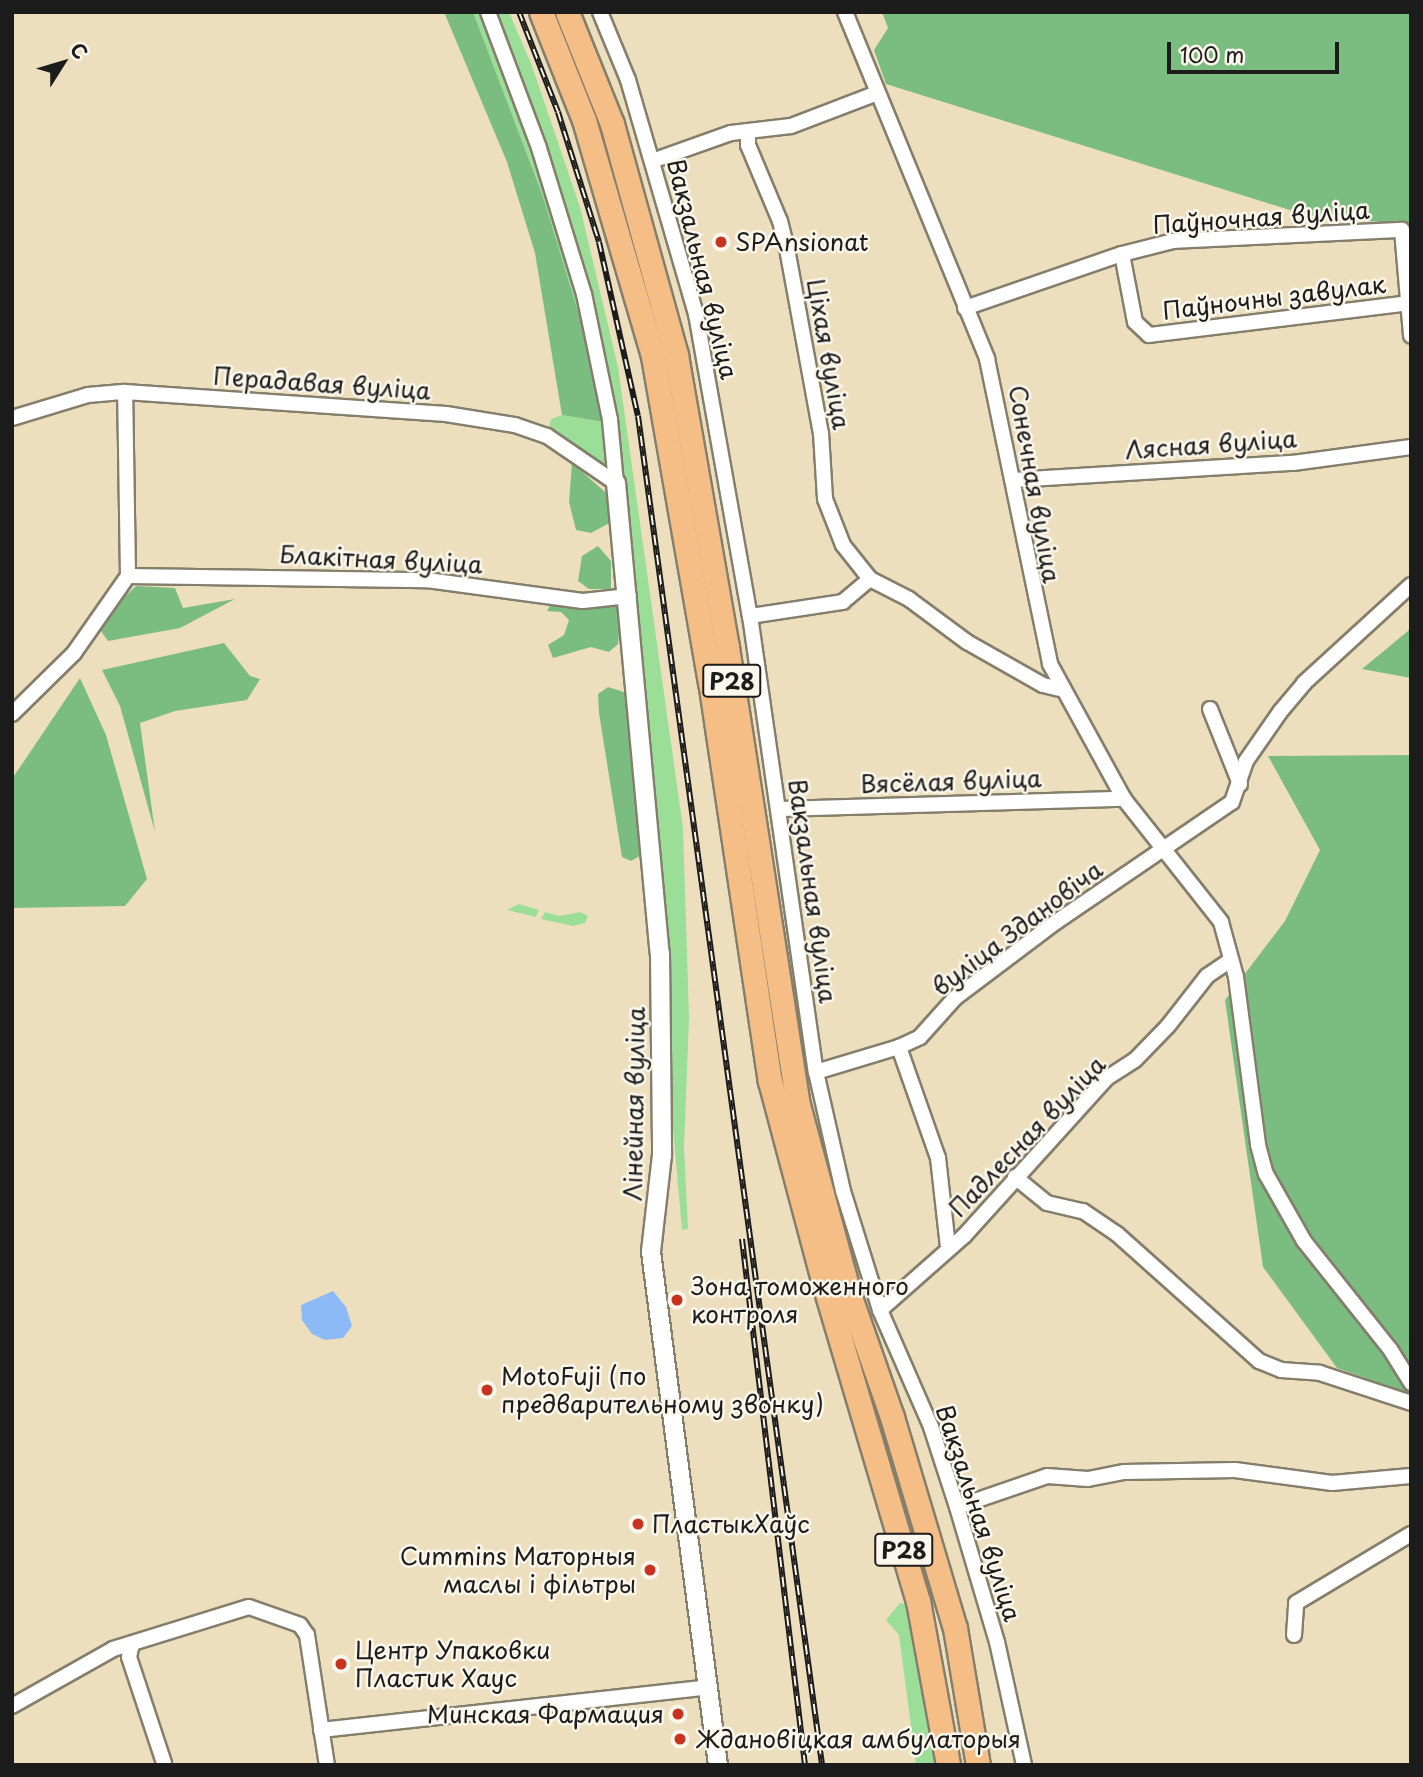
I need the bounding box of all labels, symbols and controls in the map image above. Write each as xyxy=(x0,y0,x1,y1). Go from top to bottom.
north arrow xyxy=(28,28,98,98)
scale bar xyxy=(1171,28,1342,72)
text: С xyxy=(64,36,95,64)
text: 100 m xyxy=(1180,38,1244,70)
street label: Вакзальная вуліца xyxy=(662,155,744,383)
street label: Паўночная вуліца xyxy=(1151,195,1371,239)
place label: SPAnsionat xyxy=(735,228,869,256)
marker: SPAnsionat xyxy=(713,234,729,250)
street label: Паўночны завулак xyxy=(1160,269,1388,325)
street label: Ціхая вуліца xyxy=(802,276,856,432)
street label: Перадавая вуліца xyxy=(212,361,432,405)
street label: Сонечная вуліца xyxy=(1003,382,1067,586)
street label: Лясная вуліца xyxy=(1124,424,1298,464)
street label: Блакітная вуліца xyxy=(278,539,484,579)
road number: Р28 xyxy=(702,662,762,701)
street label: Вясёлая вуліца xyxy=(860,763,1042,799)
street label: Вакзальная вуліца xyxy=(783,777,843,1005)
street label: вуліца Здановіча xyxy=(926,854,1108,1002)
street label: Лінейная вуліца xyxy=(618,1006,650,1202)
street label: Падлесная вуліца xyxy=(943,1049,1111,1223)
place label: Зона томоженного контроля xyxy=(691,1272,909,1328)
marker: Зона томоженного контроля xyxy=(669,1292,685,1308)
place label: MotoFuji (по предварительному звонку) xyxy=(501,1362,824,1418)
marker: MotoFuji (по предварительному звонку) xyxy=(479,1382,495,1398)
street label: Вакзальная вуліца xyxy=(930,1401,1028,1625)
place label: ПластыкХаўс xyxy=(652,1510,810,1538)
marker: ПластыкХаўс xyxy=(630,1516,646,1532)
road number: Р28 xyxy=(874,1530,934,1569)
place label: Cummins Маторныя маслы і фільтры xyxy=(399,1542,636,1598)
marker: Cummins Маторныя маслы і фільтры xyxy=(642,1562,658,1578)
place label: Центр Упаковки Пластик Хаус xyxy=(355,1636,550,1692)
marker: Центр Упаковки Пластик Хаус xyxy=(333,1656,349,1672)
place label: Минская Фармация xyxy=(426,1700,664,1728)
marker: Минская Фармация xyxy=(670,1706,686,1722)
place label: Ждановіцкая амбулаторыя xyxy=(696,1725,1022,1753)
marker: Ждановіцкая амбулаторыя xyxy=(670,1729,690,1749)

